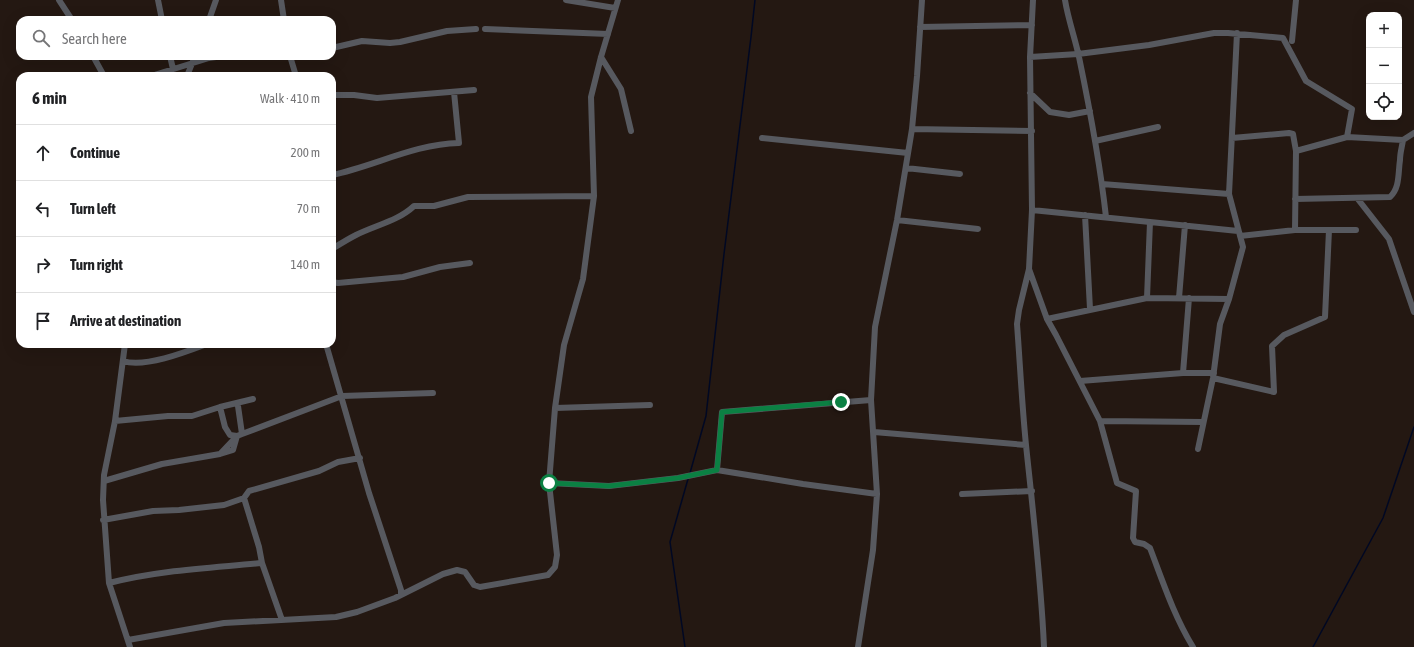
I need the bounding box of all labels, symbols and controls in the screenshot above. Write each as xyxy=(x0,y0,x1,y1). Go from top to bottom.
map controls xyxy=(1366,12,1402,120)
button: + xyxy=(1366,12,1402,48)
search box xyxy=(16,16,336,60)
icon: search xyxy=(30,27,52,49)
text: Search here xyxy=(62,30,127,47)
button: − xyxy=(1366,48,1402,84)
button: locate xyxy=(1366,84,1402,120)
text: 6 min xyxy=(32,88,67,108)
text: Walk · 410 m xyxy=(260,91,320,106)
icon: ahead xyxy=(32,142,54,164)
text: Continue xyxy=(70,144,120,161)
text: 200 m xyxy=(291,145,320,160)
icon: left xyxy=(32,198,54,220)
text: Turn left xyxy=(70,200,116,217)
text: 70 m xyxy=(297,201,320,216)
icon: right xyxy=(32,254,54,276)
text: Turn right xyxy=(70,256,123,273)
text: 140 m xyxy=(291,257,320,272)
icon: arrive xyxy=(32,310,54,332)
text: Arrive at destination xyxy=(70,312,181,329)
route end xyxy=(832,393,850,411)
route start xyxy=(540,474,558,492)

